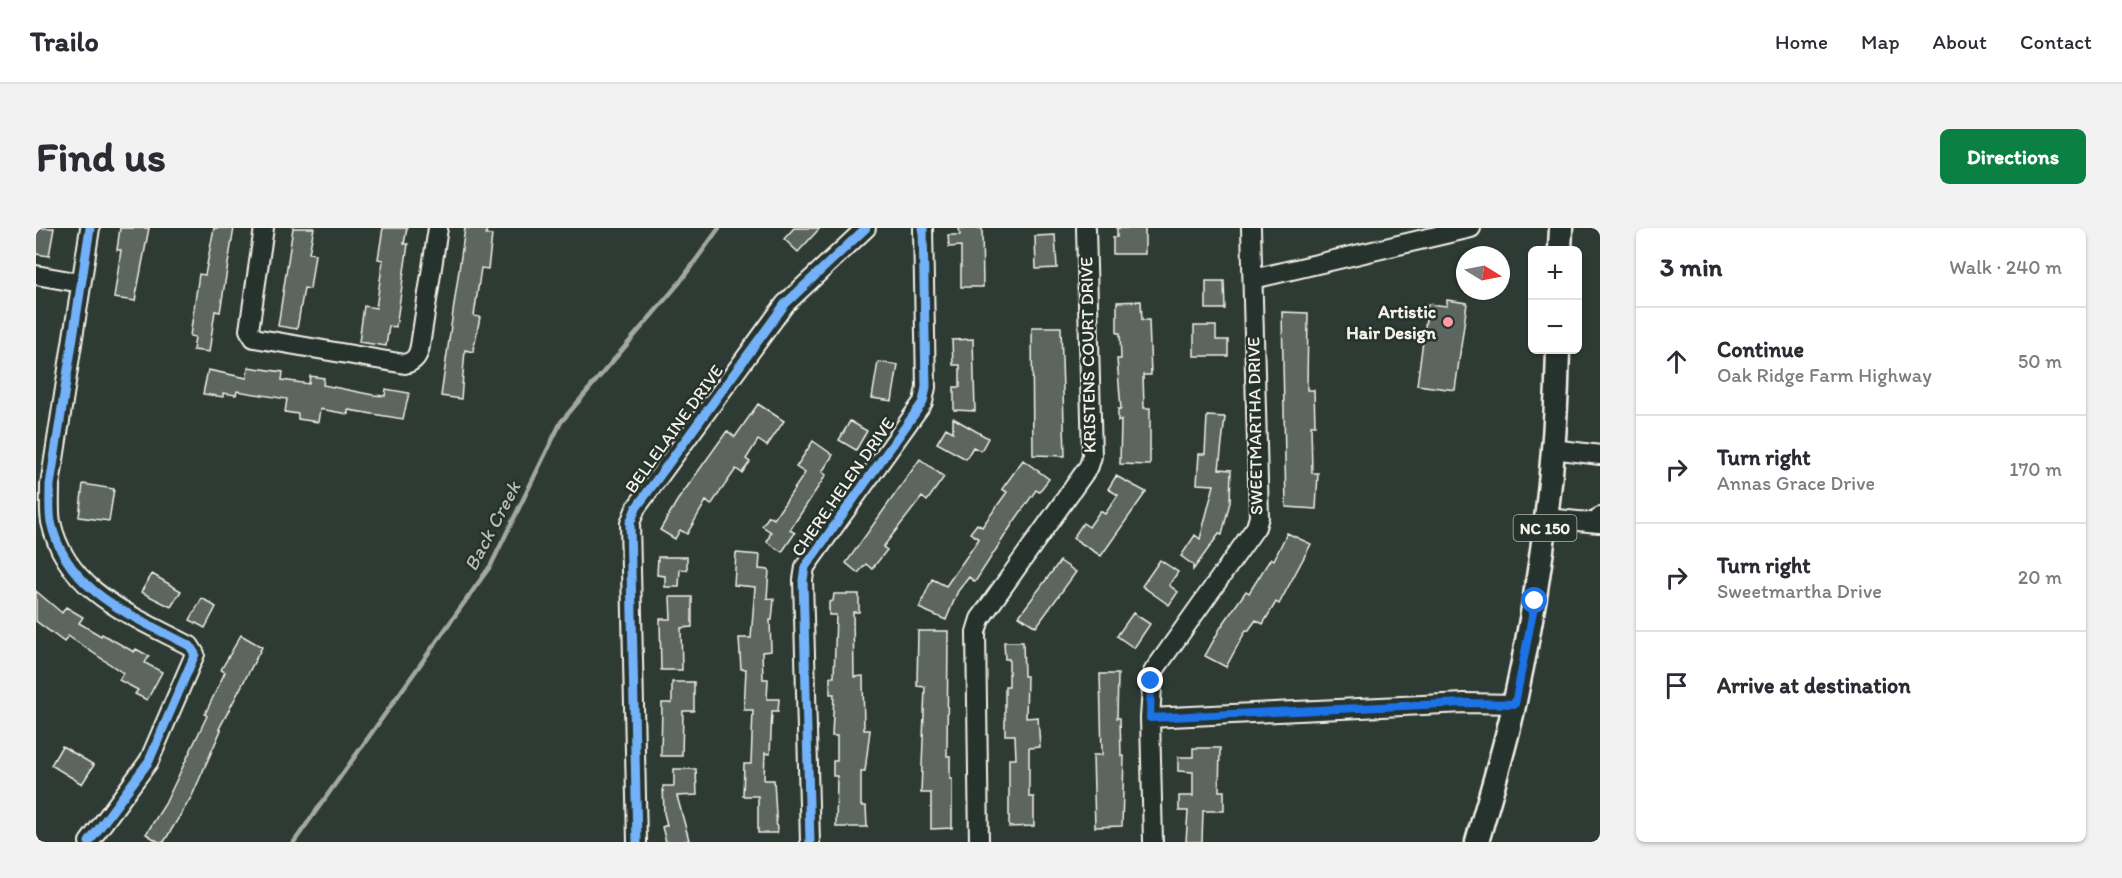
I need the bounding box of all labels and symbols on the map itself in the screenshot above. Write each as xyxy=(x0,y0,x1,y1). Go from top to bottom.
north arrow xyxy=(1456,246,1510,300)
street label: KRISTENS COURT DRIVE xyxy=(1075,257,1101,453)
place label: Artistic Hair Design xyxy=(1346,301,1437,344)
marker: Artistic Hair Design xyxy=(1441,315,1455,329)
street label: SWEETMARTHA DRIVE xyxy=(1242,337,1268,515)
street label: BELLELAINE DRIVE xyxy=(620,360,728,498)
street label: CHERE HELEN DRIVE xyxy=(787,413,899,561)
water label: Back Creek xyxy=(458,476,526,575)
road number: NC 150 xyxy=(1514,515,1576,541)
route start xyxy=(1521,587,1547,613)
route end xyxy=(1137,667,1163,693)

